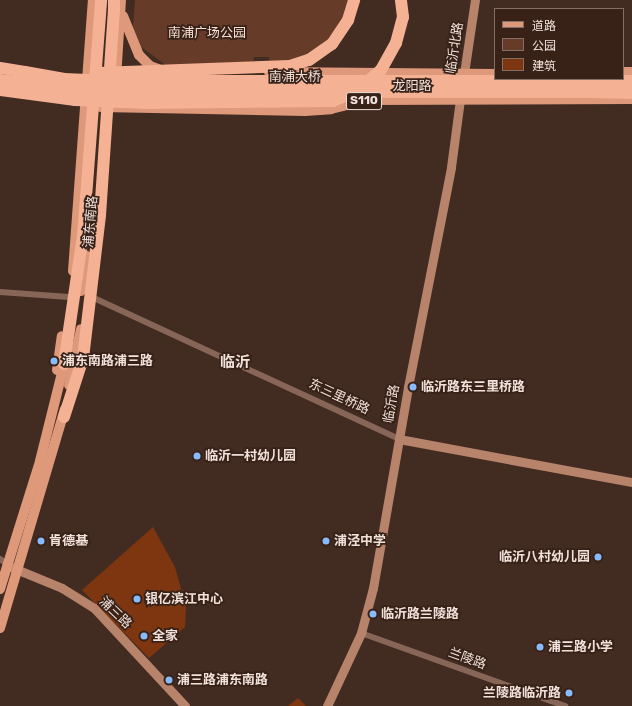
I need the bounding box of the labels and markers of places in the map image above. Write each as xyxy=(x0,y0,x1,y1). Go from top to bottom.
place label: 浦东南路浦三路 xyxy=(62,353,153,369)
marker: 浦东南路浦三路 xyxy=(49,356,59,366)
place label: 临沂路东三里桥路 xyxy=(421,379,525,395)
marker: 临沂路东三里桥路 xyxy=(408,382,418,392)
place label: 临沂一村幼儿园 xyxy=(205,448,296,464)
marker: 临沂一村幼儿园 xyxy=(192,451,202,461)
place label: 肯德基 xyxy=(49,533,88,549)
place label: 浦泾中学 xyxy=(334,533,386,549)
marker: 肯德基 xyxy=(36,536,46,546)
marker: 浦泾中学 xyxy=(321,536,331,546)
place label: 临沂八村幼儿园 xyxy=(499,549,590,565)
marker: 临沂八村幼儿园 xyxy=(593,552,603,562)
place label: 银亿滨江中心 xyxy=(145,591,223,607)
marker: 银亿滨江中心 xyxy=(132,594,142,604)
place label: 临沂路兰陵路 xyxy=(381,606,459,622)
marker: 临沂路兰陵路 xyxy=(368,609,378,619)
place label: 全家 xyxy=(152,628,178,644)
marker: 全家 xyxy=(139,631,149,641)
place label: 浦三路小学 xyxy=(548,639,613,655)
marker: 浦三路小学 xyxy=(535,642,545,652)
place label: 浦三路浦东南路 xyxy=(177,672,268,688)
marker: 浦三路浦东南路 xyxy=(164,675,174,685)
place label: 兰陵路临沂路 xyxy=(483,685,561,701)
marker: 兰陵路临沂路 xyxy=(564,688,574,698)

